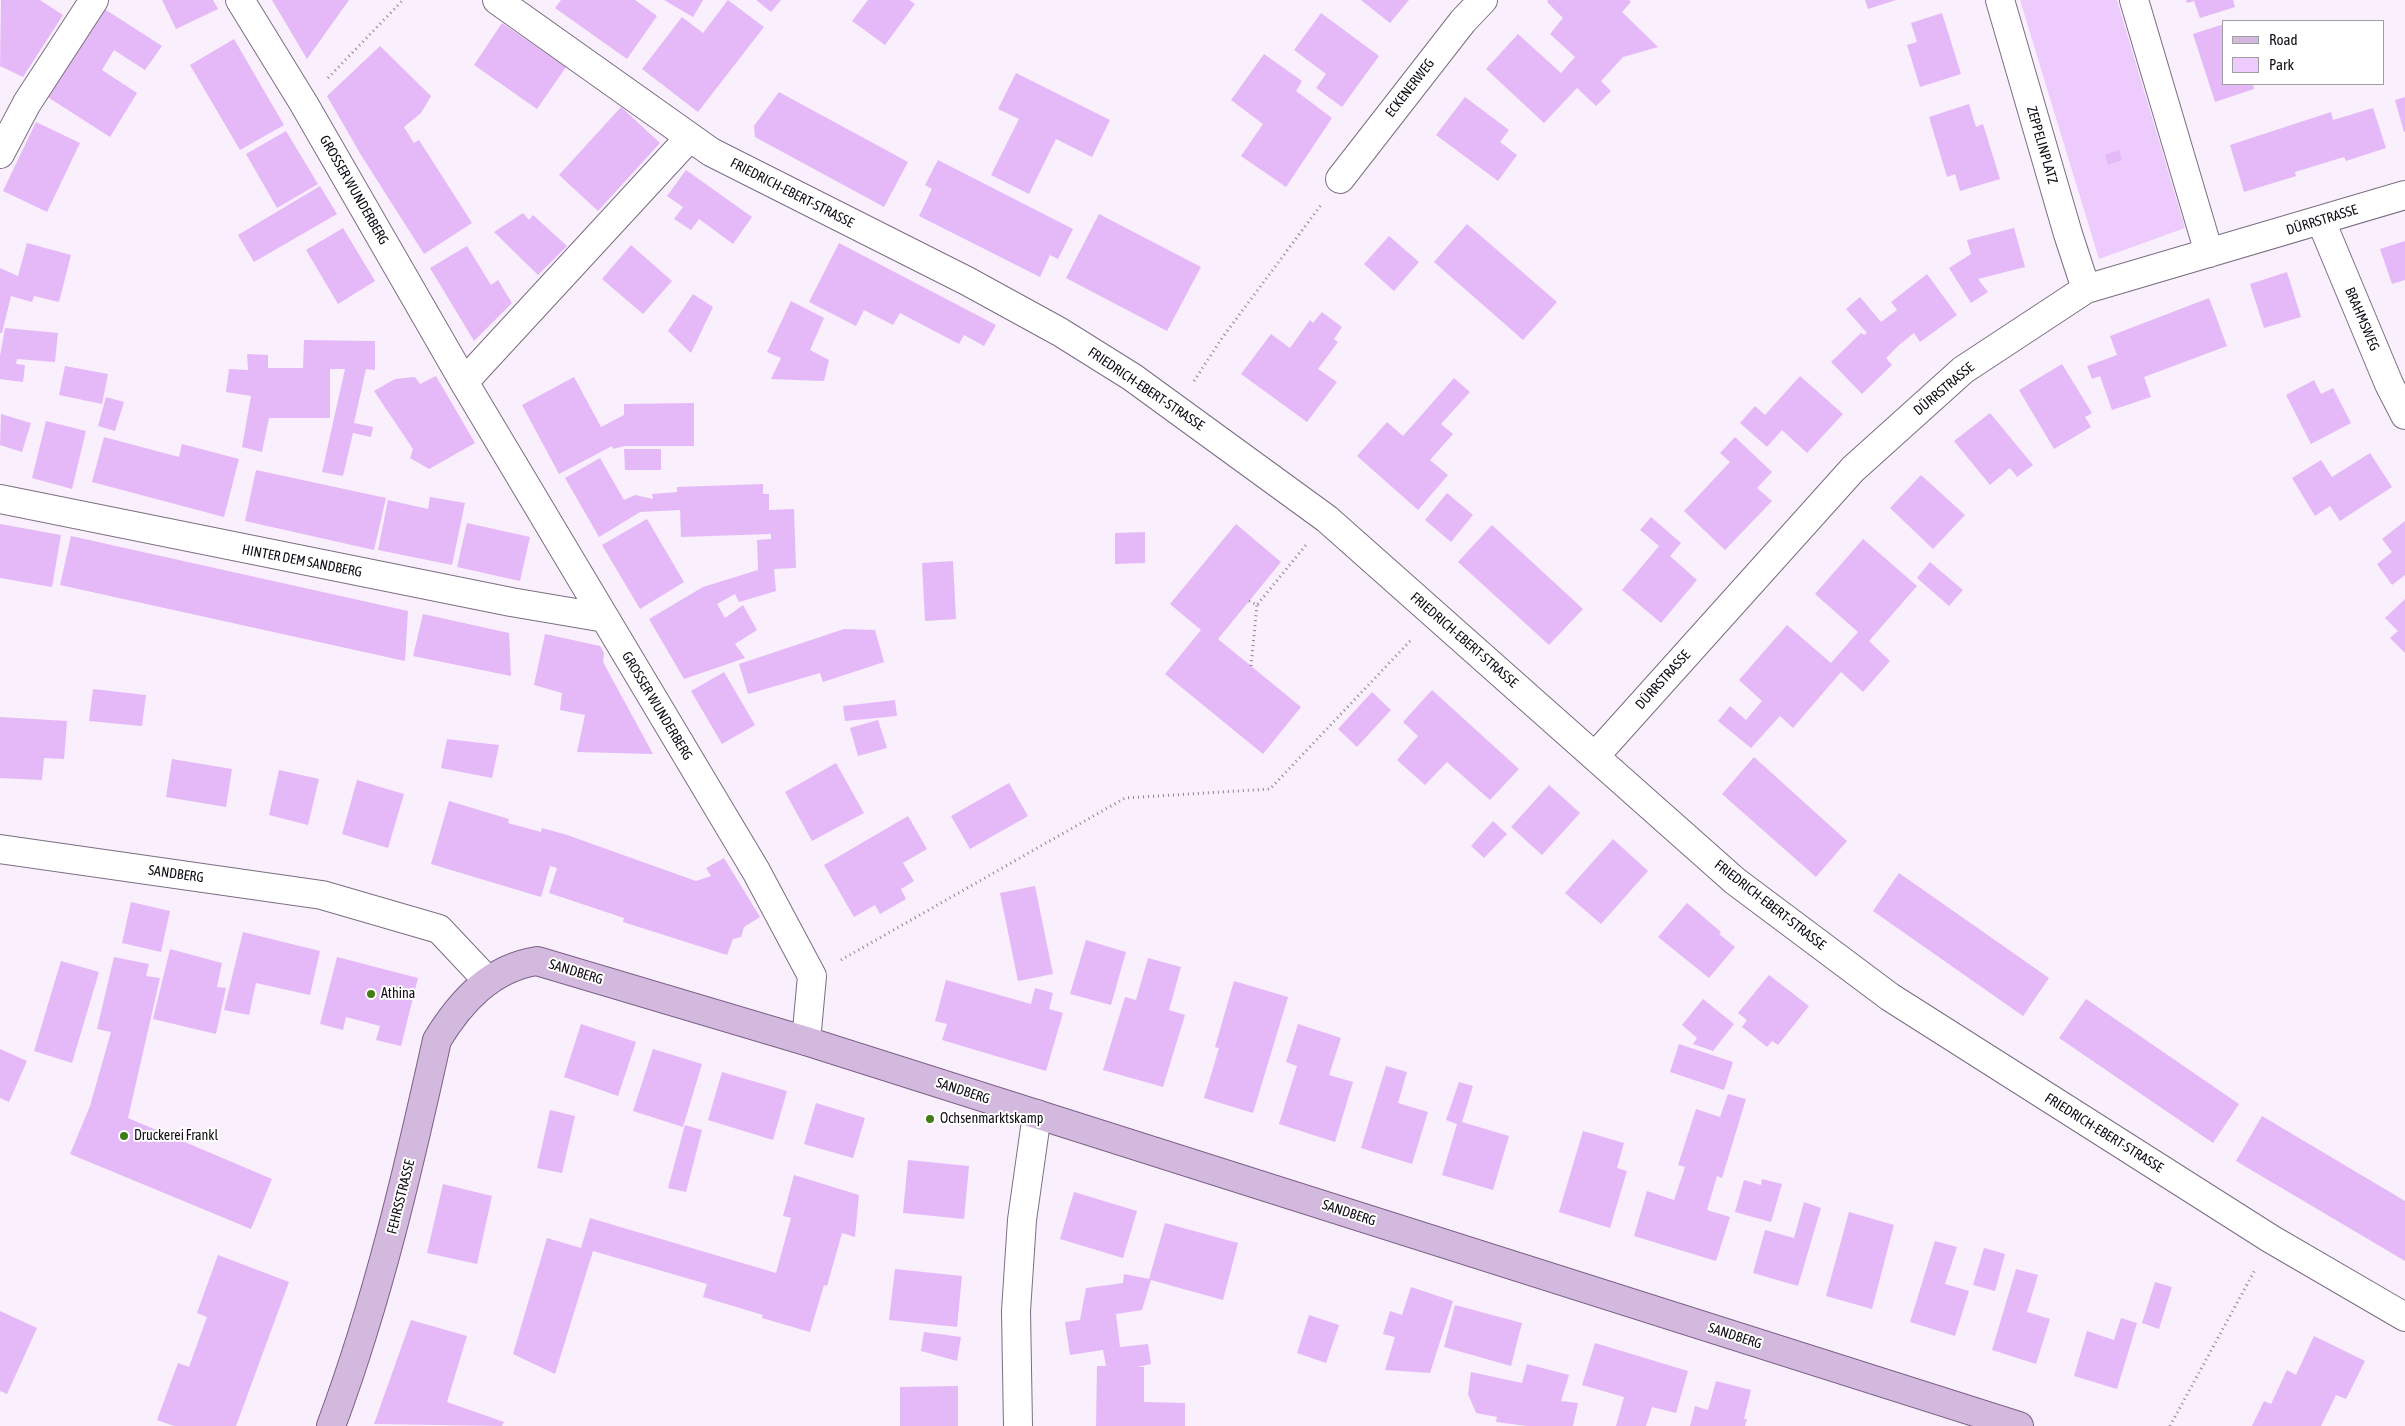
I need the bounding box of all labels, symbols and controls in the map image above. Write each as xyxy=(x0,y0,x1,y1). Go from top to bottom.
legend xyxy=(2222,20,2385,85)
text: Road xyxy=(2269,31,2298,48)
street label: ECKENERWEG xyxy=(1382,55,1438,121)
text: Park xyxy=(2269,56,2294,73)
street label: ZEPPELINPLATZ xyxy=(2023,104,2061,186)
street label: GROSSER WUNDERBERG xyxy=(316,132,392,248)
street label: FRIEDRICH-EBERT-STRASSE xyxy=(727,154,857,232)
street label: DÜRRSTRASSE xyxy=(2284,201,2360,239)
street label: BRAHMSWEG xyxy=(2341,285,2383,353)
street label: FRIEDRICH-EBERT-STRASSE xyxy=(1085,344,1207,434)
street label: DÜRRSTRASSE xyxy=(1910,359,1978,419)
street label: HINTER DEM SANDBERG xyxy=(241,541,363,581)
street label: FRIEDRICH-EBERT-STRASSE xyxy=(1407,589,1521,691)
street label: DÜRRSTRASSE xyxy=(1632,647,1694,713)
street label: GROSSER WUNDERBERG xyxy=(618,649,696,763)
street label: FRIEDRICH-EBERT-STRASSE xyxy=(1711,856,1829,954)
street label: SANDBERG xyxy=(147,862,205,886)
street label: SANDBERG xyxy=(547,956,605,988)
place label: Athina xyxy=(381,986,415,1002)
marker: Athina xyxy=(365,988,377,1000)
street label: SANDBERG xyxy=(934,1074,992,1108)
street label: FRIEDRICH-EBERT-STRASSE xyxy=(2042,1090,2166,1176)
place label: Ochsenmarktskamp xyxy=(940,1111,1043,1127)
marker: Ochsenmarktskamp xyxy=(924,1113,936,1125)
place label: Druckerei Frankl xyxy=(134,1128,218,1144)
marker: Druckerei Frankl xyxy=(118,1130,130,1142)
street label: FEHRSSTRASSE xyxy=(384,1158,418,1236)
street label: SANDBERG xyxy=(1320,1196,1378,1230)
street label: SANDBERG xyxy=(1706,1319,1764,1353)

